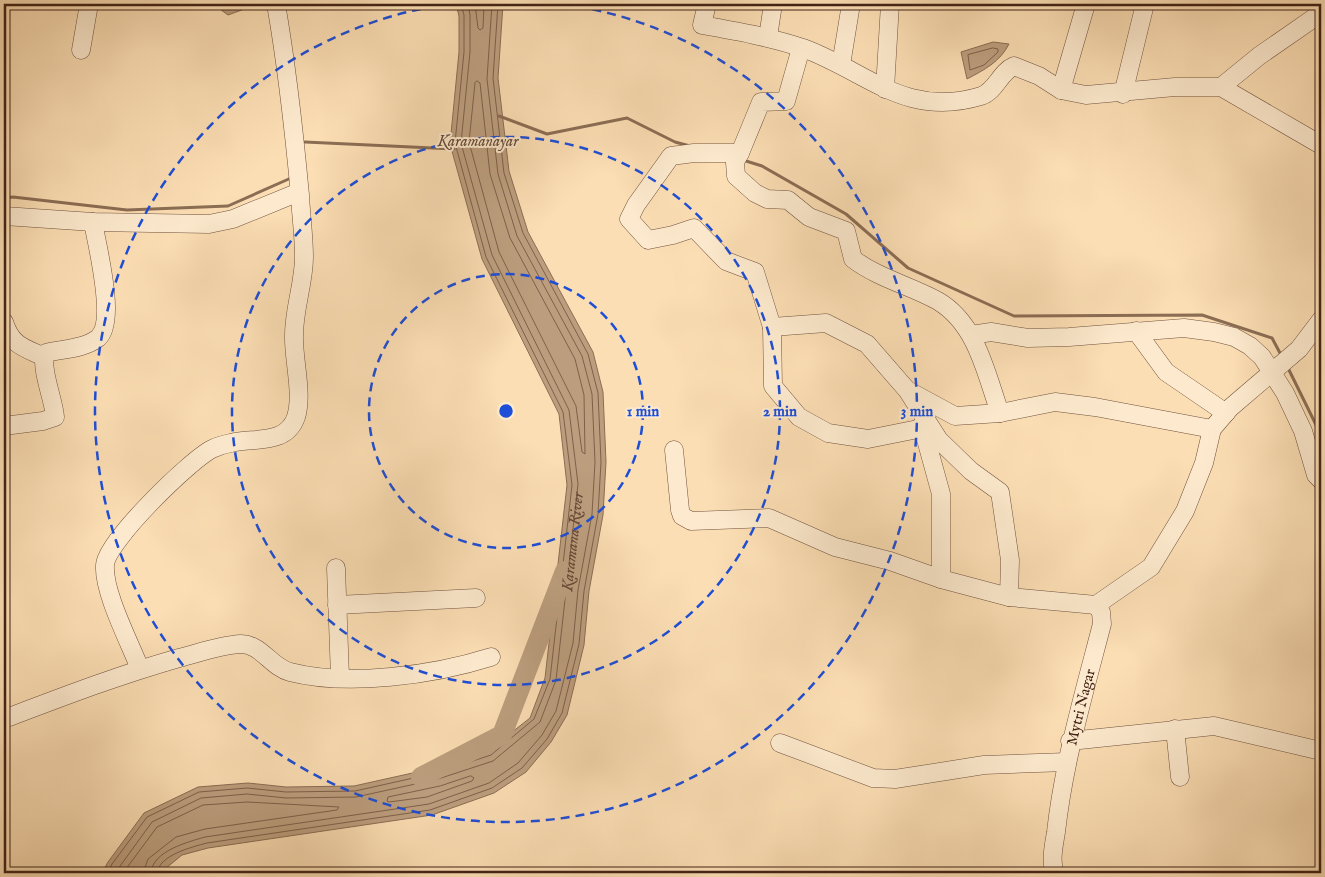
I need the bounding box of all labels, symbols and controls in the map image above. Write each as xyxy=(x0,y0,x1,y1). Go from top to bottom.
water label: Karamanayar xyxy=(436,132,520,152)
centre of rings xyxy=(497,402,515,420)
text: 1 min xyxy=(627,402,659,421)
text: 2 min xyxy=(763,402,797,421)
text: 3 min xyxy=(901,402,933,421)
water label: Karamana River xyxy=(558,490,589,593)
street label: Mytri Nagar xyxy=(1062,666,1100,747)

